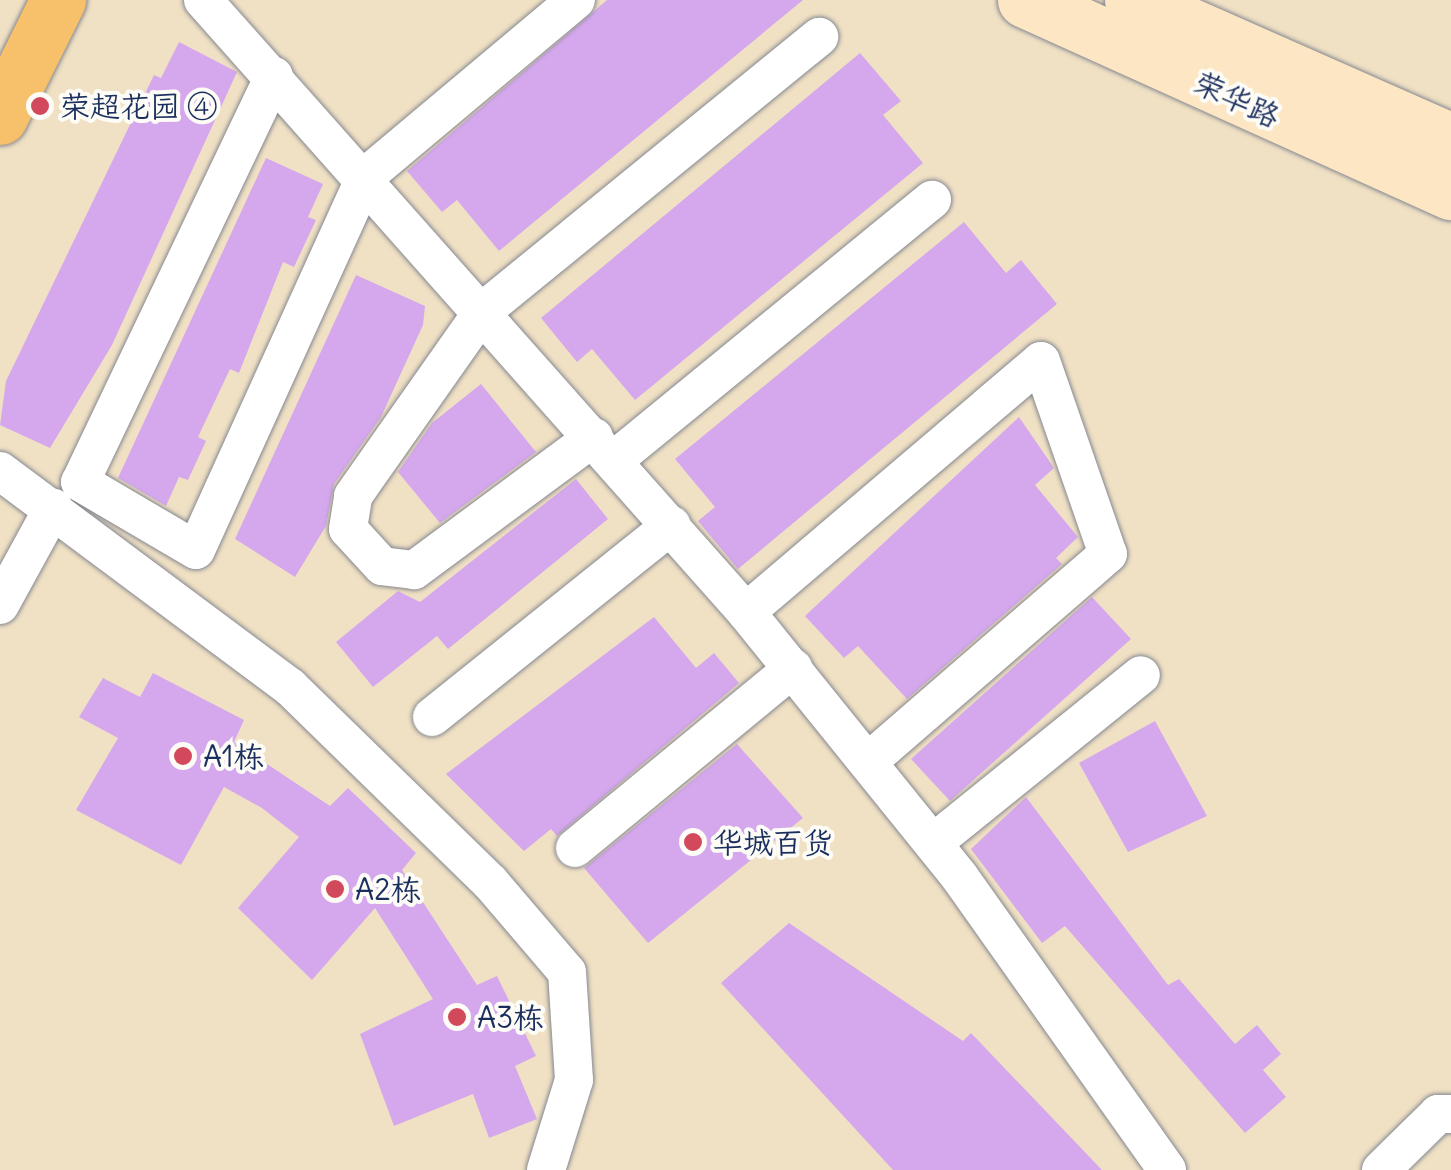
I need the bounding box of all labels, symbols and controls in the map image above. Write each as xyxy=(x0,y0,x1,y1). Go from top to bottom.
street label: 荣华路 xyxy=(1189,64,1285,134)
place label: 荣超花园 ④ xyxy=(60,88,217,124)
marker: 荣超花园 ④ xyxy=(29,95,51,117)
place label: A1栋 xyxy=(203,738,264,774)
marker: A1栋 xyxy=(172,745,194,767)
place label: 华城百货 xyxy=(713,824,833,860)
marker: 华城百货 xyxy=(682,831,704,853)
place label: A2栋 xyxy=(355,871,421,907)
marker: A2栋 xyxy=(324,878,346,900)
place label: A3栋 xyxy=(477,999,543,1035)
marker: A3栋 xyxy=(446,1006,468,1028)

